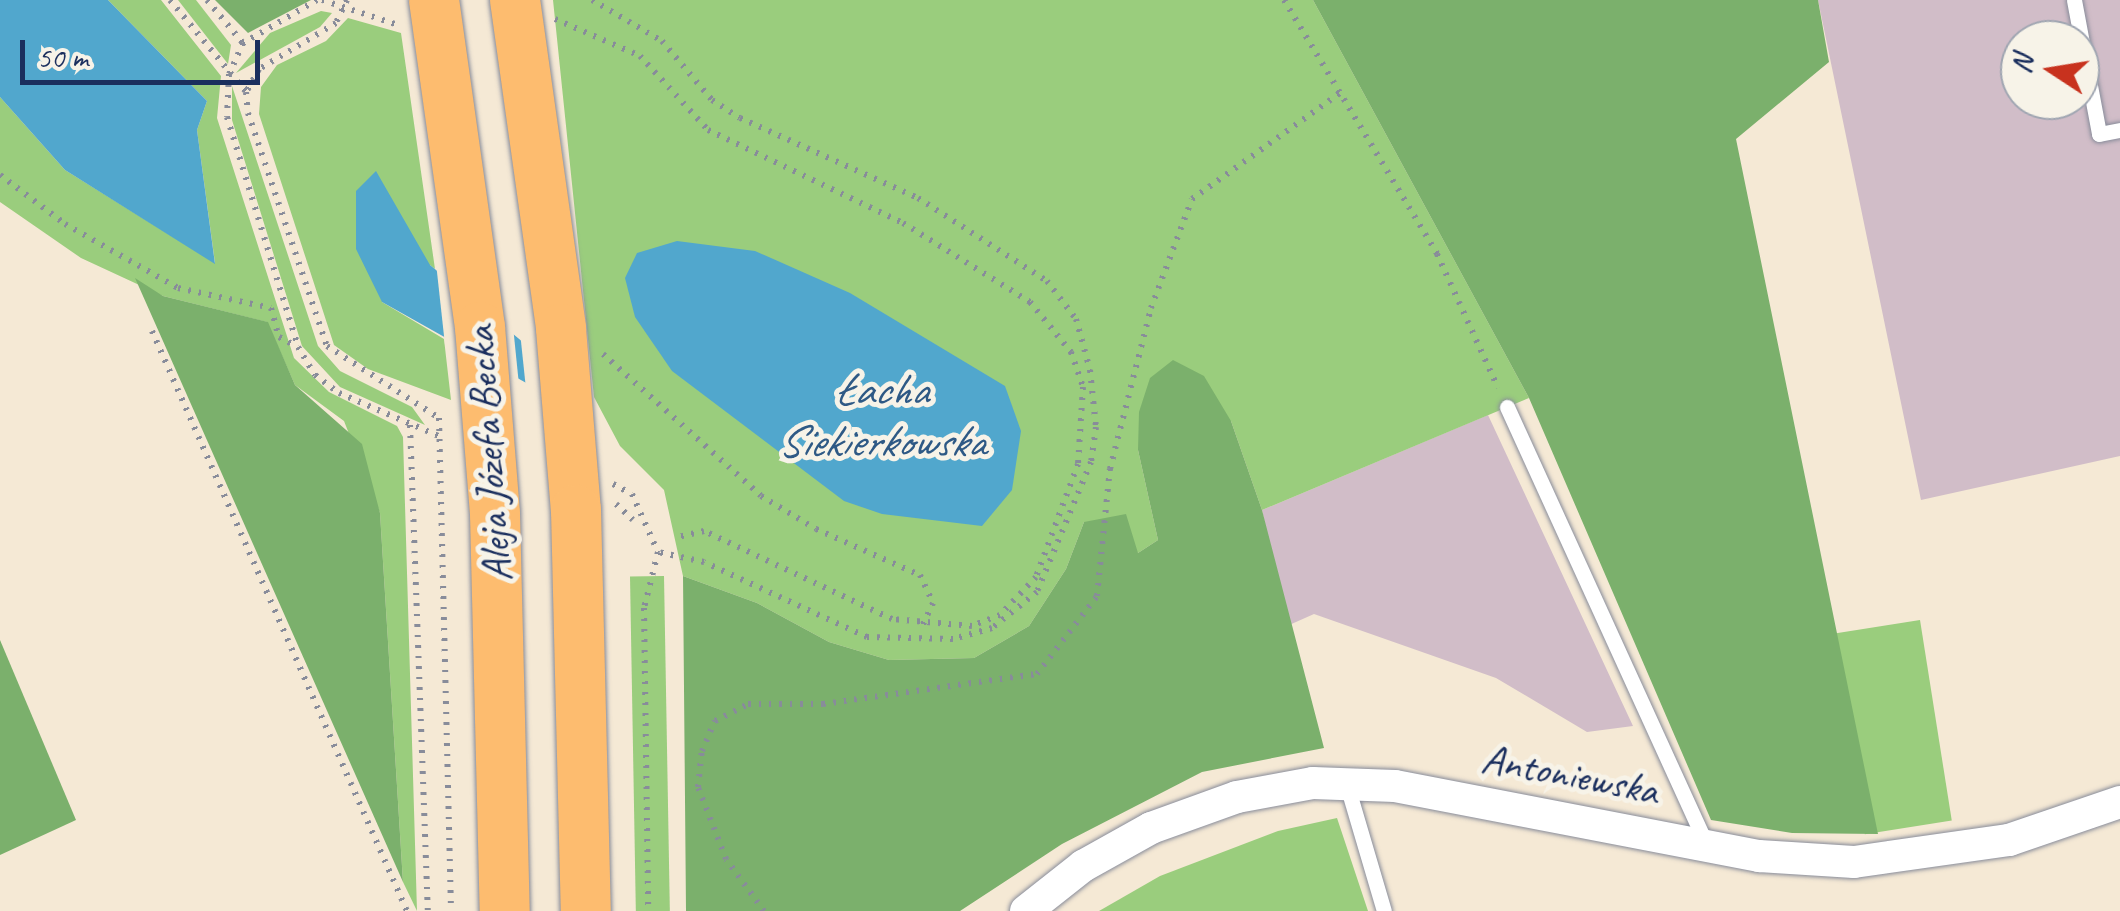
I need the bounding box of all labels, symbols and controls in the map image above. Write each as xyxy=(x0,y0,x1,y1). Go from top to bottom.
scale bar xyxy=(25,20,265,82)
north arrow xyxy=(2000,20,2100,120)
text: 50 m xyxy=(37,38,88,76)
text: N xyxy=(2003,52,2041,76)
street label: Aleja Józefa Becka xyxy=(455,326,523,582)
water label: Łacha Siekierkowska xyxy=(777,363,985,469)
street label: Antoniewska xyxy=(1478,733,1662,817)

